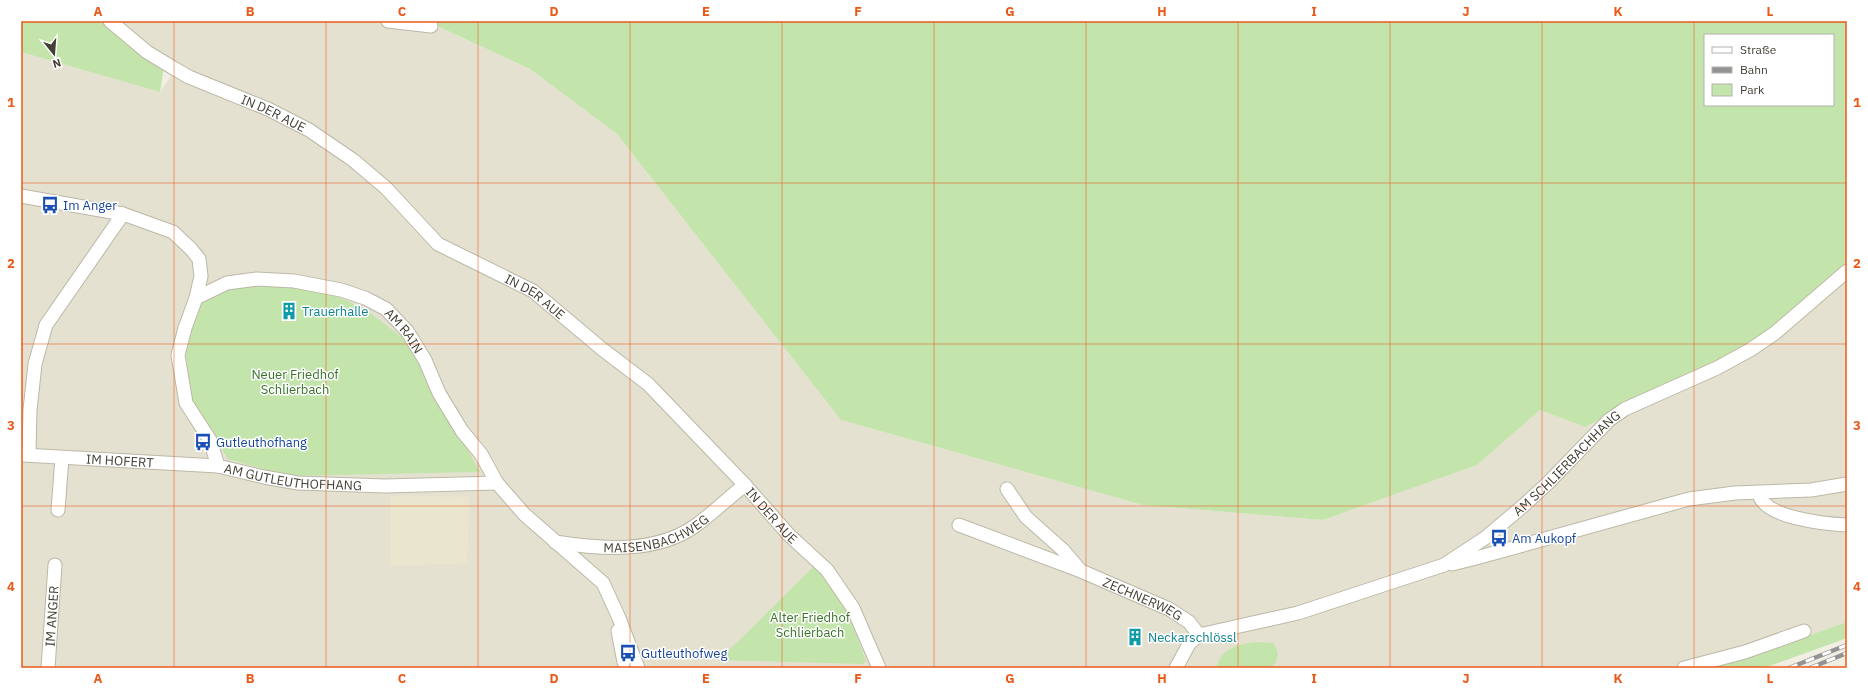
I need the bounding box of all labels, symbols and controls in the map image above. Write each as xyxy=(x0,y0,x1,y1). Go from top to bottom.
text: A xyxy=(94,3,103,20)
text: B xyxy=(246,3,255,20)
text: C xyxy=(398,3,407,20)
text: D xyxy=(549,3,559,20)
text: E xyxy=(702,3,710,20)
text: F xyxy=(854,3,862,20)
text: G xyxy=(1005,3,1015,20)
text: H xyxy=(1157,3,1167,20)
text: I xyxy=(1311,3,1317,20)
text: J xyxy=(1462,3,1470,20)
text: K xyxy=(1613,3,1623,20)
text: L xyxy=(1767,3,1774,20)
north arrow xyxy=(34,34,74,74)
legend xyxy=(1704,34,1834,106)
text: Straße xyxy=(1740,42,1777,57)
text: N xyxy=(51,56,63,71)
text: Bahn xyxy=(1740,62,1768,77)
text: Park xyxy=(1740,82,1765,97)
street label: IN DER AUE xyxy=(239,90,309,135)
text: 1 xyxy=(7,94,15,111)
text: 1 xyxy=(1853,94,1861,111)
bus stop icon: Im Anger xyxy=(40,195,60,215)
place label: Im Anger xyxy=(63,197,117,214)
text: 2 xyxy=(7,255,15,272)
text: 2 xyxy=(1853,255,1861,272)
street label: IN DER AUE xyxy=(502,270,569,323)
building icon: Trauerhalle xyxy=(279,301,299,321)
place label: Trauerhalle xyxy=(302,303,368,320)
street label: AM RAIN xyxy=(381,304,427,356)
park label: Neuer Friedhof Schlierbach xyxy=(251,366,339,398)
street label: AM SCHLIERBACHHANG xyxy=(1509,406,1623,519)
text: 3 xyxy=(7,417,15,434)
text: 3 xyxy=(1853,417,1861,434)
bus stop icon: Gutleuthofhang xyxy=(193,432,213,452)
place label: Gutleuthofhang xyxy=(216,434,307,451)
street label: IM HOFERT xyxy=(86,450,155,471)
street label: AM GUTLEUTHOFHANG xyxy=(222,459,362,494)
street label: IN DER AUE xyxy=(742,484,801,547)
street label: MAISENBACHWEG xyxy=(603,510,712,556)
bus stop icon: Am Aukopf xyxy=(1489,528,1509,548)
place label: Am Aukopf xyxy=(1512,530,1576,547)
street label: ZECHNERWEG xyxy=(1100,573,1186,624)
text: 4 xyxy=(7,578,15,595)
text: 4 xyxy=(1853,578,1861,595)
street label: IM ANGER xyxy=(41,585,62,647)
park label: Alter Friedhof Schlierbach xyxy=(770,609,850,641)
building icon: Neckarschlössl xyxy=(1125,627,1145,647)
place label: Neckarschlössl xyxy=(1148,629,1237,646)
bus stop icon: Gutleuthofweg xyxy=(618,643,638,663)
place label: Gutleuthofweg xyxy=(641,645,727,662)
text: A xyxy=(94,670,103,687)
text: B xyxy=(246,670,255,687)
text: C xyxy=(398,670,407,687)
text: D xyxy=(549,670,559,687)
text: E xyxy=(702,670,710,687)
text: F xyxy=(854,670,862,687)
text: G xyxy=(1005,670,1015,687)
text: H xyxy=(1157,670,1167,687)
text: I xyxy=(1311,670,1317,687)
text: J xyxy=(1462,670,1470,687)
text: K xyxy=(1613,670,1623,687)
text: L xyxy=(1767,670,1774,687)

